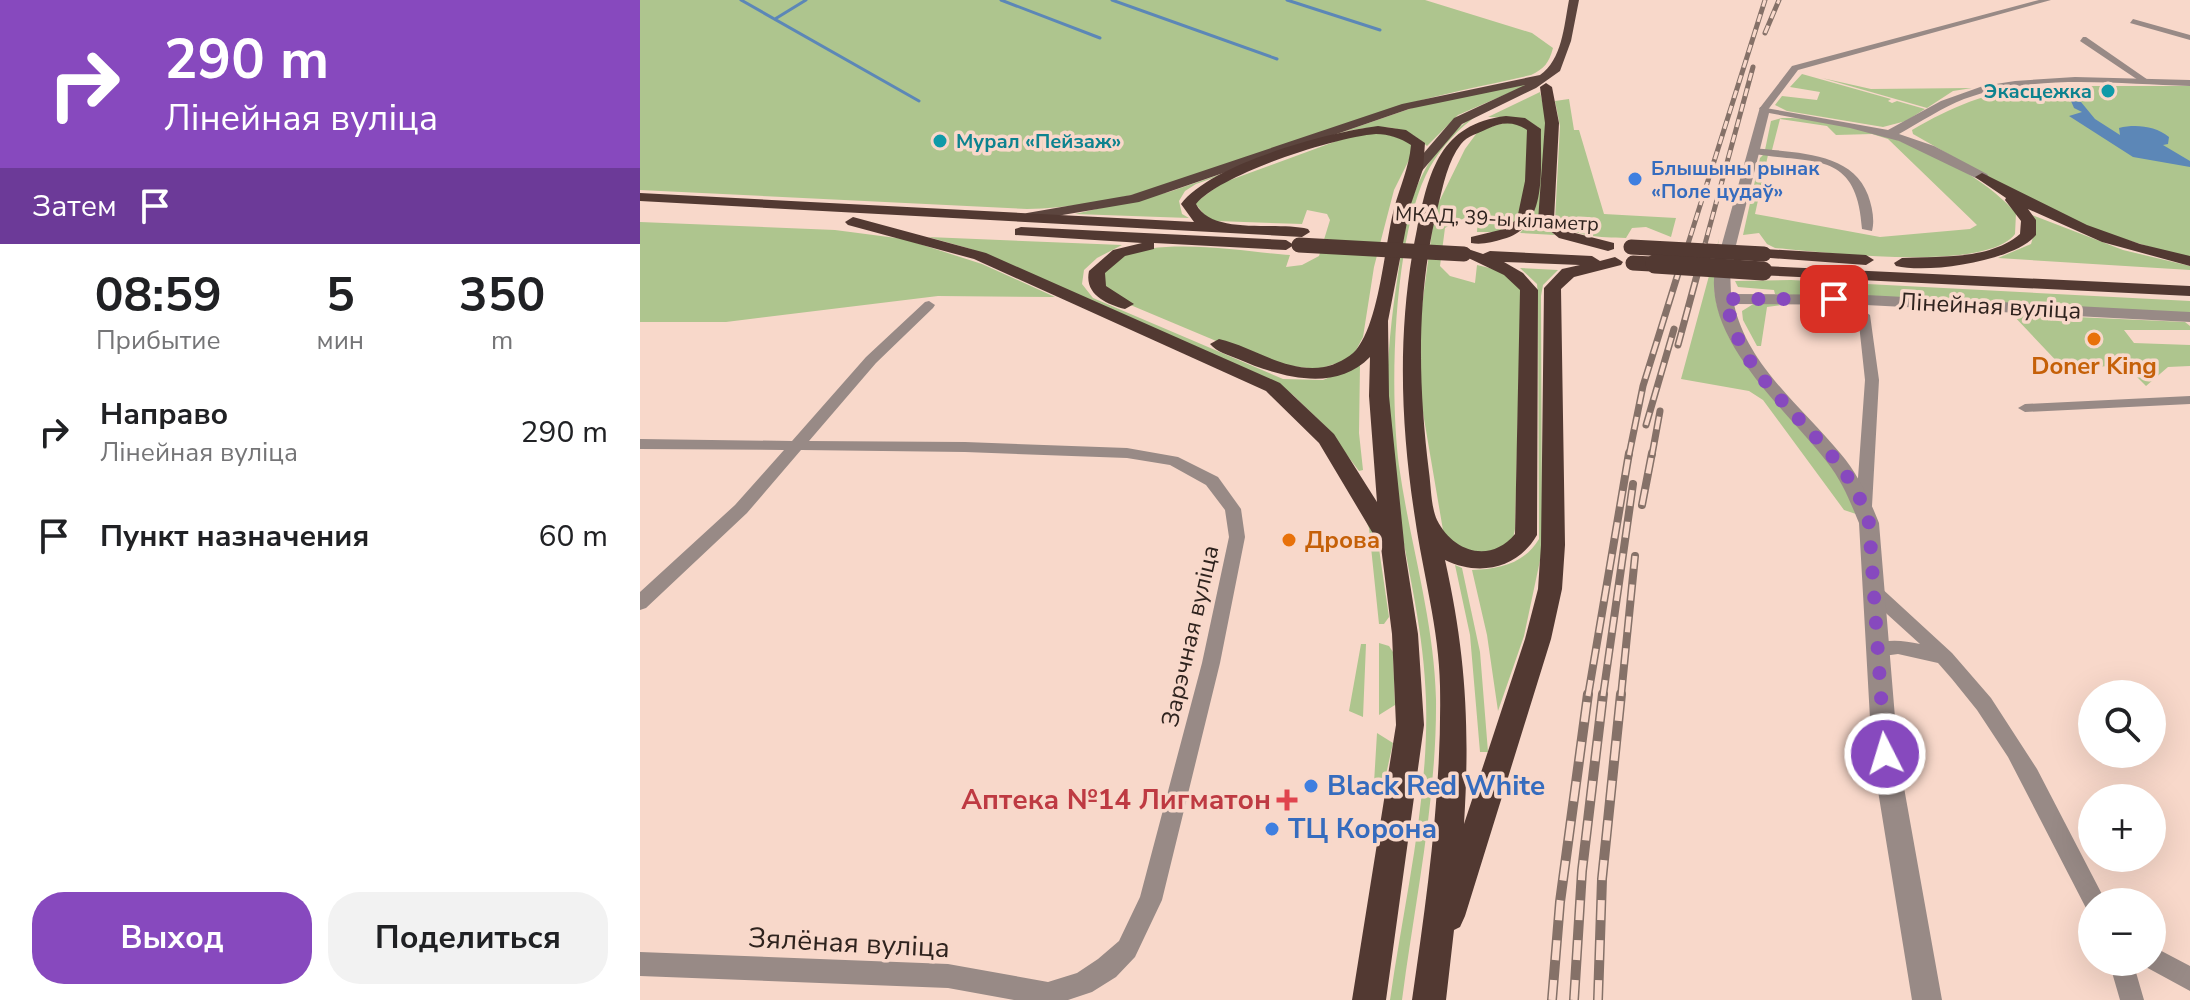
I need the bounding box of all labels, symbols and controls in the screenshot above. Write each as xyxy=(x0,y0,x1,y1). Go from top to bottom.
text: 290 m xyxy=(164,21,329,98)
icon: right xyxy=(32,32,136,136)
place label: Экасцежка xyxy=(1984,78,2092,105)
marker: Экасцежка xyxy=(2099,82,2117,100)
text: Лінейная вуліца xyxy=(164,94,438,143)
place label: Мурал «Пейзаж» xyxy=(956,128,1121,155)
marker: Мурал «Пейзаж» xyxy=(931,132,949,150)
place label: Блышыны рынак «Поле цудаў» xyxy=(1651,155,1820,205)
marker: Блышыны рынак «Поле цудаў» xyxy=(1626,170,1644,188)
icon: arrive xyxy=(133,184,177,228)
text: Затем xyxy=(32,186,117,227)
street label: МКАД, 39-ы кіламетр xyxy=(1394,200,1600,238)
text: 08:59 xyxy=(95,262,222,328)
text: 5 xyxy=(326,262,355,328)
text: 350 xyxy=(459,262,545,328)
pin xyxy=(1800,265,1868,333)
icon: arrive xyxy=(1812,277,1856,321)
street label: Лінейная вуліца xyxy=(1898,285,2082,327)
text: Прибытие xyxy=(96,323,221,358)
text: мин xyxy=(317,323,364,358)
text: m xyxy=(491,323,513,358)
marker: Doner King xyxy=(2085,330,2103,348)
place label: Doner King xyxy=(2031,350,2157,382)
text: Направо xyxy=(100,394,228,435)
icon: right xyxy=(32,410,76,454)
text: 290 m xyxy=(521,412,608,453)
text: Лінейная вуліца xyxy=(100,435,298,470)
icon: arrive xyxy=(32,514,76,558)
text: Пункт назначения xyxy=(100,516,369,557)
text: 60 m xyxy=(539,516,608,557)
place label: Дрова xyxy=(1305,524,1380,556)
marker: Дрова xyxy=(1280,531,1298,549)
street label: Зарэчная вуліца xyxy=(1154,542,1226,730)
map controls xyxy=(2078,680,2166,976)
button: search xyxy=(2078,680,2166,768)
position arrow xyxy=(1843,712,1927,796)
place label: Black Red White xyxy=(1327,767,1545,805)
marker: Black Red White xyxy=(1302,777,1320,795)
place label: Аптека №14 Лигматон xyxy=(961,781,1271,819)
button: + xyxy=(2078,784,2166,872)
marker: Аптека №14 Лигматон xyxy=(1278,791,1296,809)
place label: ТЦ Корона xyxy=(1288,810,1437,848)
marker: ТЦ Корона xyxy=(1263,820,1281,838)
button: − xyxy=(2078,888,2166,976)
button: Выход xyxy=(32,892,312,984)
button: Поделиться xyxy=(328,892,608,984)
street label: Зялёная вуліца xyxy=(747,919,951,967)

